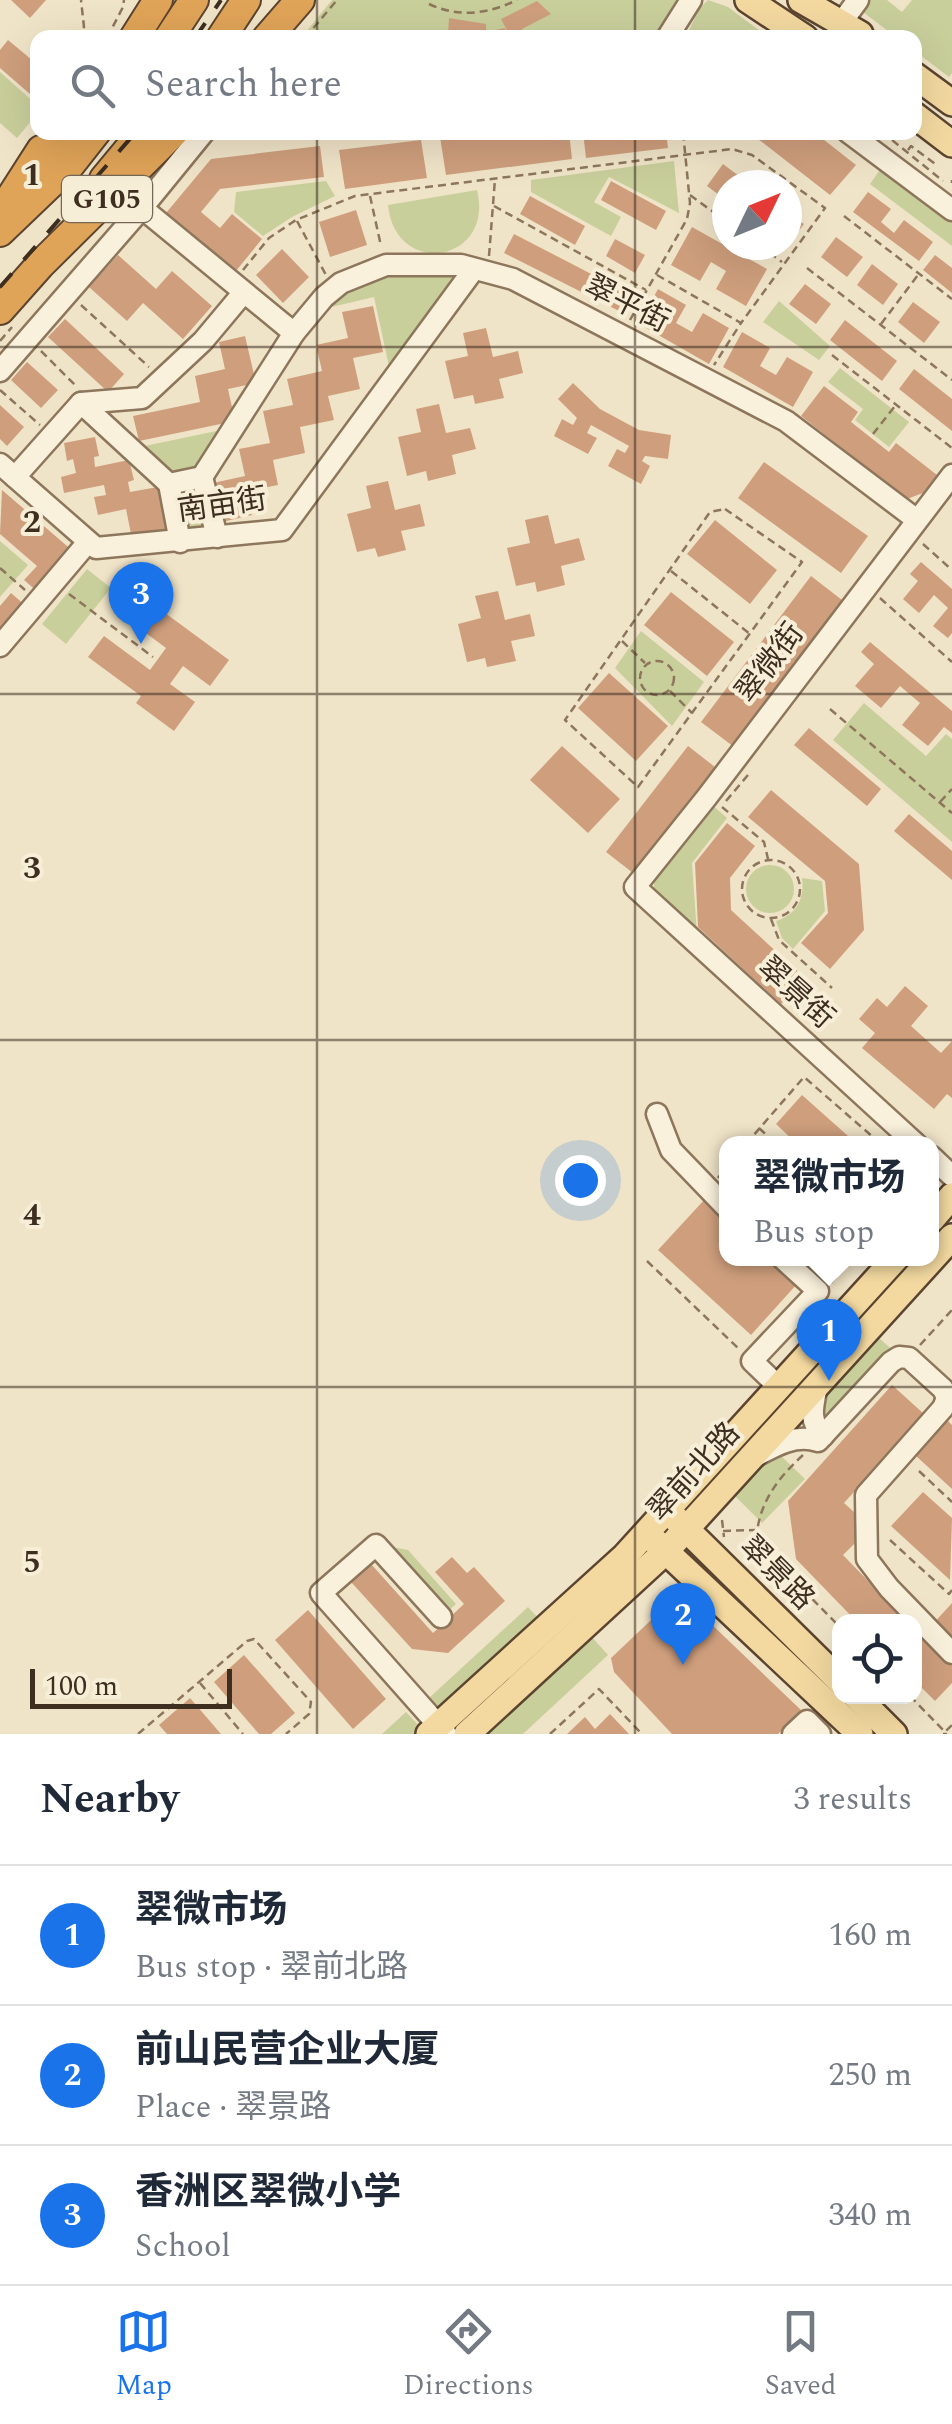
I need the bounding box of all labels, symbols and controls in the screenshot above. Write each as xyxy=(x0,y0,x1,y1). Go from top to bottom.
search box xyxy=(30,30,922,140)
text: Search here xyxy=(145,56,342,114)
icon: search xyxy=(65,58,120,113)
text: 1 xyxy=(23,151,41,200)
north arrow xyxy=(712,170,802,260)
road number: G105 xyxy=(62,176,152,222)
street label: 翠平街 xyxy=(576,263,678,345)
street label: 南亩街 xyxy=(174,476,270,534)
text: 2 xyxy=(23,498,41,547)
pin: 3 xyxy=(108,562,174,644)
street label: 翠微街 xyxy=(725,613,815,713)
text: 3 xyxy=(23,844,41,893)
street label: 翠景街 xyxy=(747,946,845,1040)
popup xyxy=(719,1136,939,1266)
text: 翠微市场 xyxy=(753,1150,905,1208)
your location xyxy=(555,1155,606,1206)
text: 4 xyxy=(23,1191,41,1240)
text: Bus stop xyxy=(753,1208,874,1257)
pin: 1 xyxy=(796,1298,862,1381)
street label: 翠前北路 xyxy=(637,1412,751,1532)
street label: 翠景路 xyxy=(729,1525,825,1621)
text: 5 xyxy=(23,1538,41,1587)
pin: 2 xyxy=(650,1582,716,1665)
map controls xyxy=(832,1614,922,1704)
button: locate xyxy=(832,1614,922,1704)
scale bar xyxy=(30,1664,232,1708)
text: 100 m xyxy=(45,1665,118,1708)
text: Nearby xyxy=(40,1768,179,1831)
text: 3 results xyxy=(793,1775,912,1824)
text: 翠微市场 xyxy=(135,1882,287,1940)
text: 1 xyxy=(64,1911,81,1960)
text: 160 m xyxy=(828,1911,912,1960)
text: Bus stop · 翠前北路 xyxy=(135,1943,408,1992)
text: 前山民营企业大厦 xyxy=(135,2022,439,2080)
text: 2 xyxy=(64,2051,81,2100)
text: 250 m xyxy=(828,2051,912,2100)
text: Place · 翠景路 xyxy=(135,2083,331,2132)
text: 香洲区翠微小学 xyxy=(135,2164,401,2222)
text: 3 xyxy=(64,2191,81,2240)
text: 340 m xyxy=(828,2191,912,2240)
text: School xyxy=(135,2222,231,2271)
tab: Map xyxy=(116,2304,172,2407)
tab: Directions xyxy=(403,2304,534,2407)
tab: Saved xyxy=(765,2304,836,2407)

